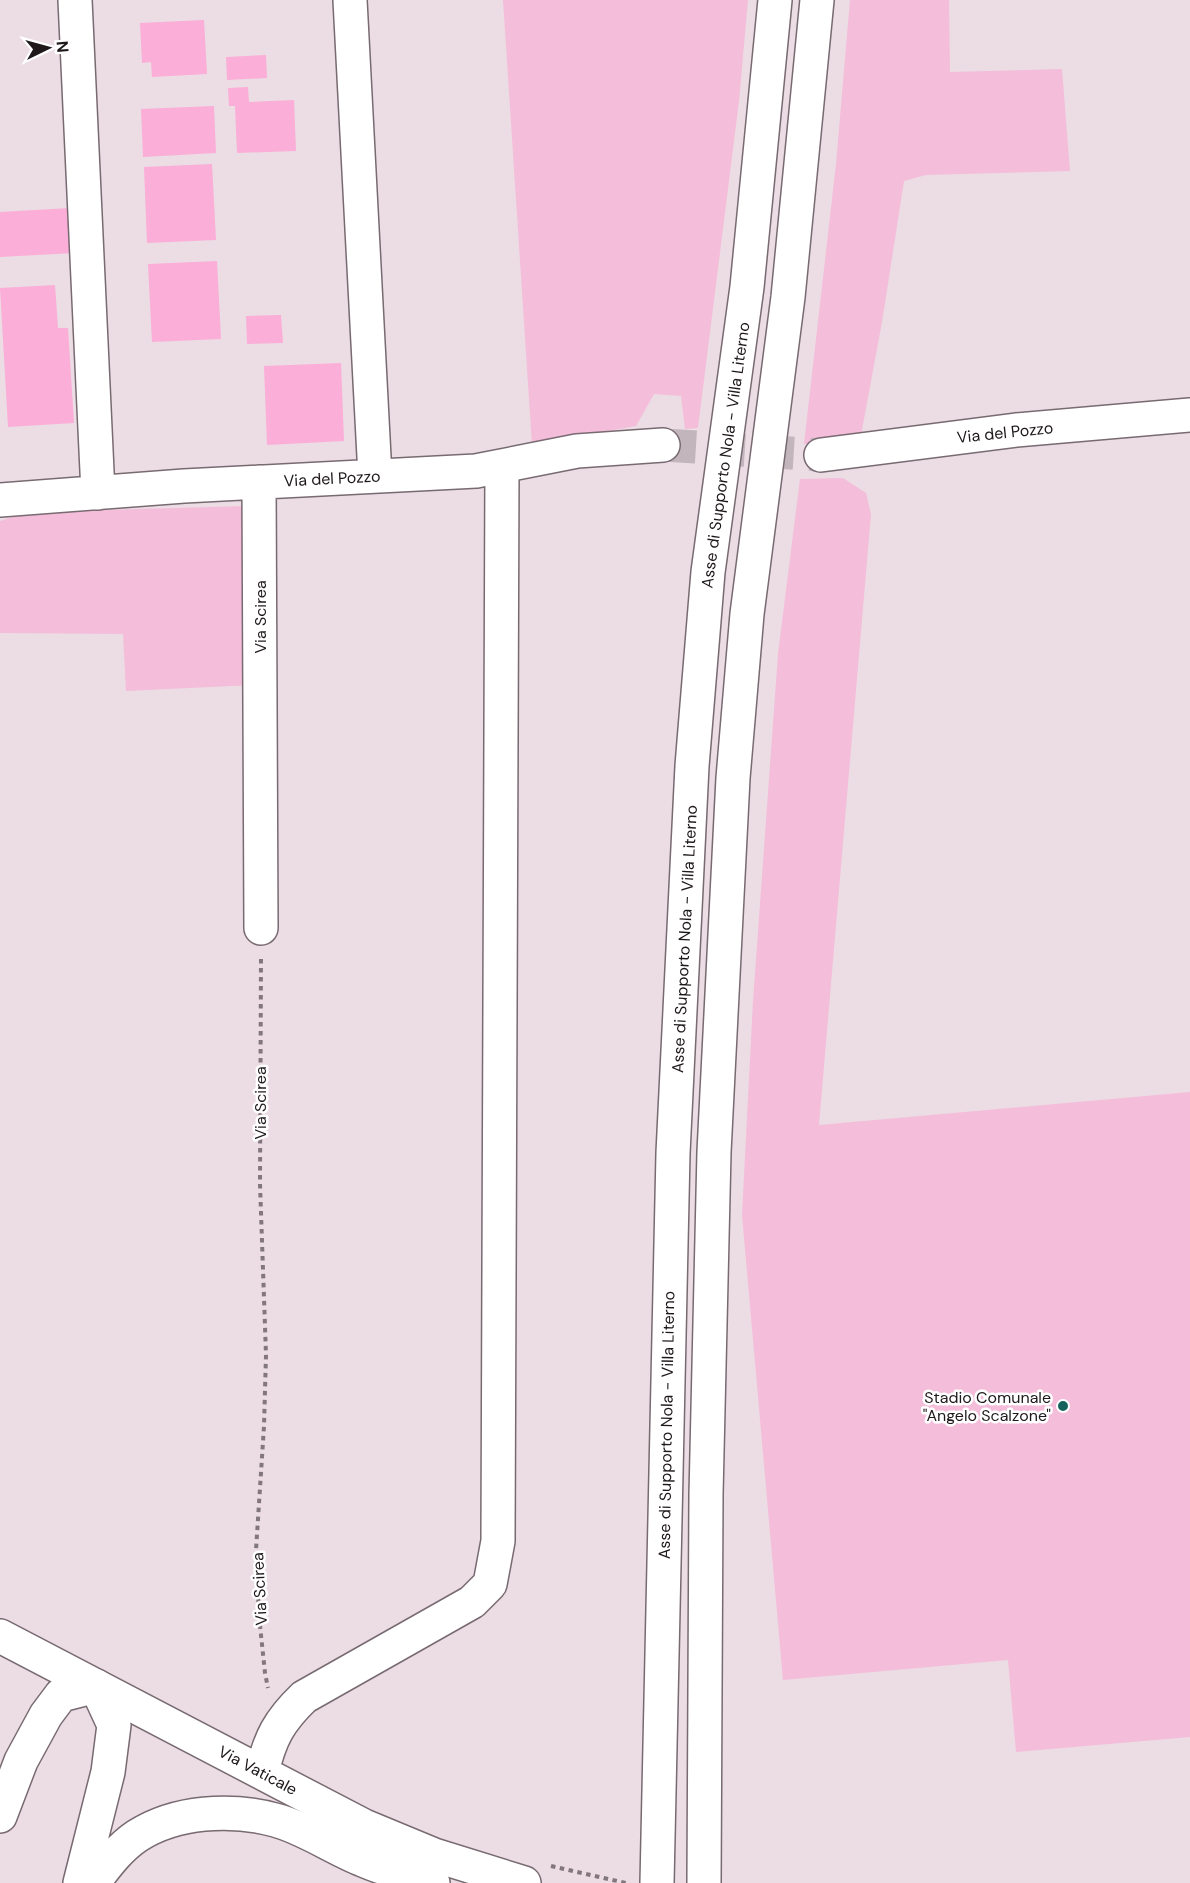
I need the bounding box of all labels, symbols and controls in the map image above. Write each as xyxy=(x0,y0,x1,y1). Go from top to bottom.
north arrow xyxy=(18,18,78,78)
text: N xyxy=(51,40,73,53)
street label: Asse di Supporto Nola - Villa Literno xyxy=(696,321,755,589)
street label: Via del Pozzo xyxy=(956,417,1054,448)
street label: Via del Pozzo xyxy=(283,465,381,492)
street label: Via Scirea xyxy=(250,580,271,654)
street label: Asse di Supporto Nola - Villa Literno xyxy=(667,804,702,1074)
street label: Via Scirea xyxy=(250,1066,271,1140)
street label: Asse di Supporto Nola - Villa Literno xyxy=(654,1291,679,1559)
place label: Stadio Comunale "Angelo Scalzone" xyxy=(923,1387,1051,1426)
marker: Stadio Comunale "Angelo Scalzone" xyxy=(1056,1399,1070,1413)
street label: Via Scirea xyxy=(247,1552,272,1626)
street label: Via Vaticale xyxy=(215,1741,301,1800)

